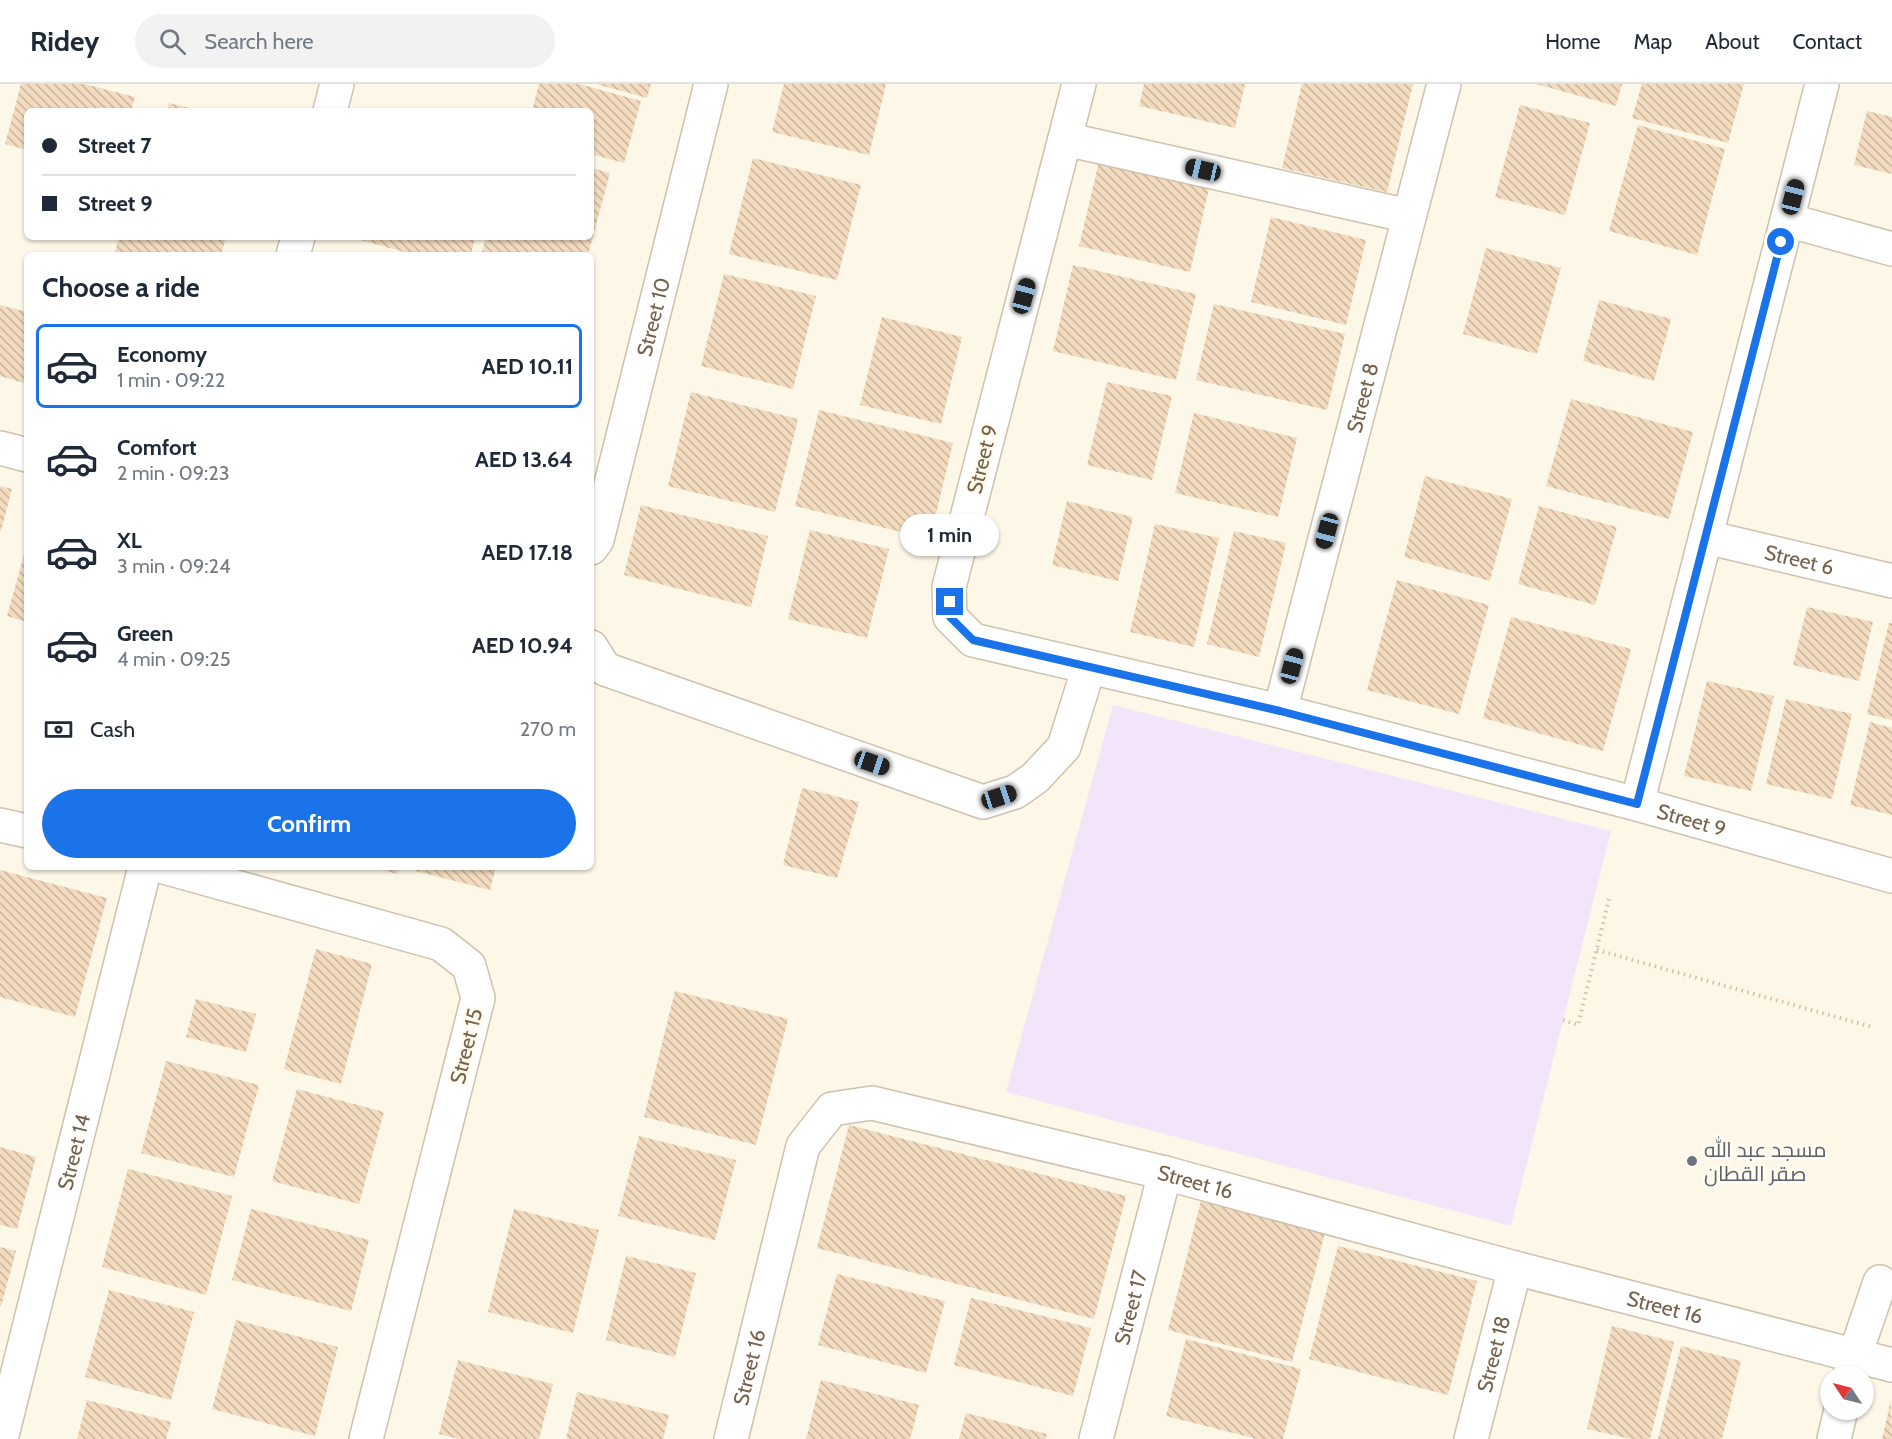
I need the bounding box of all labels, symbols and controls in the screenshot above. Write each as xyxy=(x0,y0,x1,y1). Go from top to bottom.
search box xyxy=(135,14,555,68)
text: Ridey xyxy=(30,24,99,58)
icon: search xyxy=(156,25,189,58)
text: Search here xyxy=(204,28,314,55)
text: Home xyxy=(1545,29,1601,54)
text: Map xyxy=(1634,29,1672,54)
text: About xyxy=(1705,29,1759,54)
text: Contact xyxy=(1792,29,1862,54)
text: Street 7 xyxy=(78,132,152,159)
car xyxy=(1183,157,1223,183)
car xyxy=(1780,177,1806,217)
text: Street 9 xyxy=(78,190,153,217)
route start xyxy=(1767,228,1794,255)
text: Choose a ride xyxy=(42,271,200,304)
street label: Street 10 xyxy=(631,275,675,359)
car xyxy=(1011,276,1037,316)
icon: car xyxy=(45,339,99,393)
text: Economy xyxy=(117,341,207,368)
text: AED 10.11 xyxy=(482,353,573,380)
street label: Street 8 xyxy=(1341,360,1383,435)
text: 1 min · 09:22 xyxy=(117,368,225,392)
street label: Street 9 xyxy=(961,422,1003,496)
icon: car xyxy=(45,432,99,486)
text: Comfort xyxy=(117,434,196,461)
text: AED 13.64 xyxy=(475,446,573,473)
text: 2 min · 09:23 xyxy=(117,461,229,485)
car xyxy=(1314,511,1340,551)
callout: 1 min xyxy=(900,515,1000,557)
text: 1 min xyxy=(927,523,972,547)
icon: car xyxy=(45,525,99,579)
text: XL xyxy=(117,527,142,554)
text: AED 17.18 xyxy=(482,539,573,566)
street label: Street 6 xyxy=(1762,539,1837,579)
text: 3 min · 09:24 xyxy=(117,554,231,578)
route end xyxy=(936,588,963,615)
icon: car xyxy=(45,618,99,672)
text: Green xyxy=(117,620,173,647)
text: AED 10.94 xyxy=(472,632,573,659)
car xyxy=(1279,646,1305,686)
text: 4 min · 09:25 xyxy=(117,647,231,671)
icon: cash xyxy=(42,713,75,746)
text: Cash xyxy=(90,716,135,743)
text: 270 m xyxy=(520,717,576,741)
car xyxy=(852,749,892,777)
car xyxy=(979,783,1019,811)
button: Confirm xyxy=(42,789,576,858)
street label: Street 9 xyxy=(1654,798,1729,841)
street label: Street 15 xyxy=(445,1006,487,1086)
street label: Street 14 xyxy=(52,1111,95,1193)
place label: مسجد عبد الله صقر القطان xyxy=(1704,1136,1827,1187)
marker: مسجد عبد الله صقر القطان xyxy=(1685,1154,1699,1168)
street label: Street 16 xyxy=(1155,1159,1236,1204)
street label: Street 17 xyxy=(1108,1267,1152,1347)
street label: Street 16 xyxy=(1624,1285,1706,1328)
street label: Street 18 xyxy=(1471,1313,1515,1395)
street label: Street 16 xyxy=(727,1326,770,1408)
north arrow xyxy=(1820,1366,1874,1420)
map controls xyxy=(1820,1366,1874,1420)

